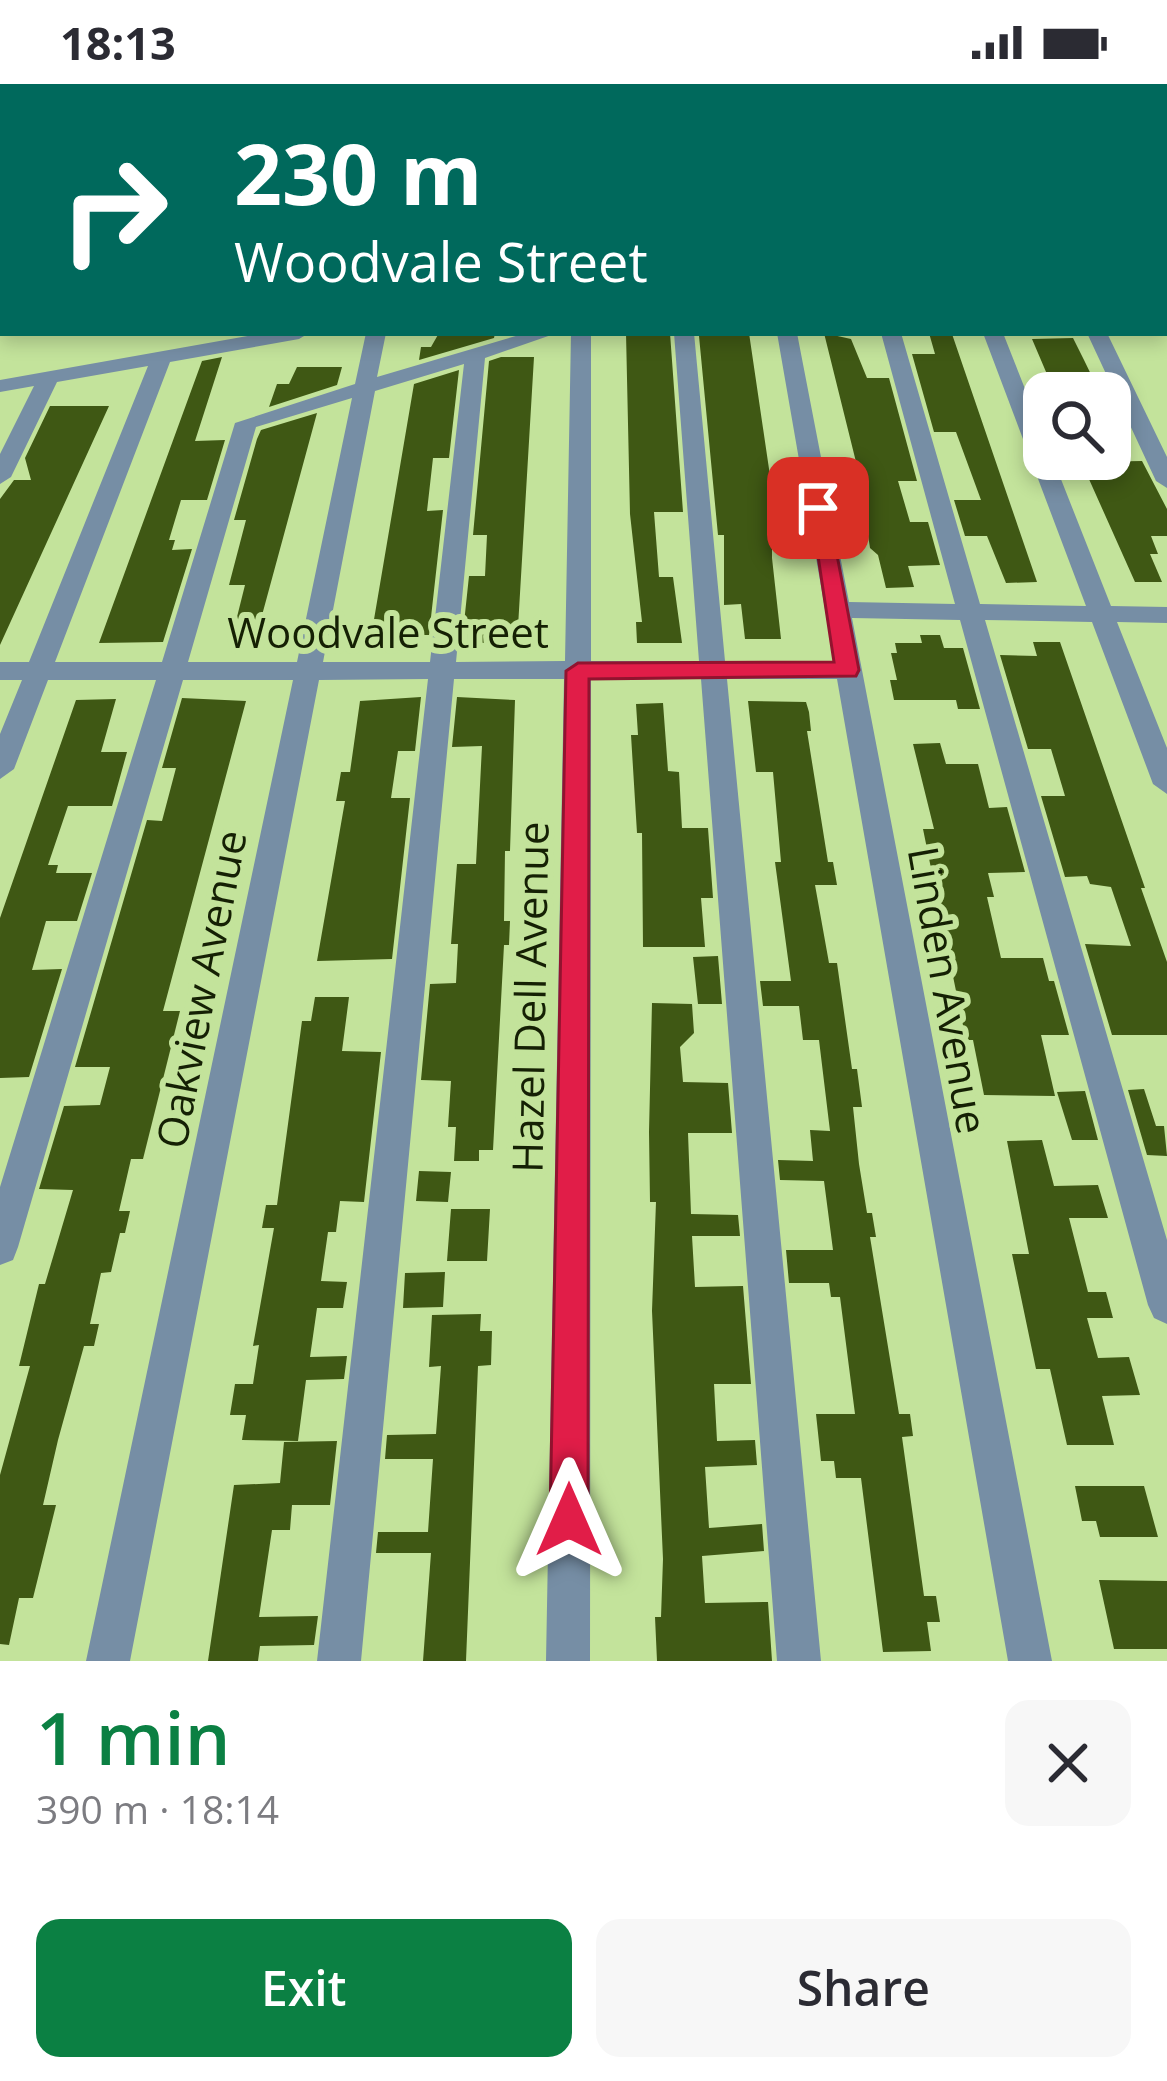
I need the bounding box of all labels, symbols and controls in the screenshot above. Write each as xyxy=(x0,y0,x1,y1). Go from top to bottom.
text: 18:13 xyxy=(60,12,176,73)
text: 230 m xyxy=(234,115,482,230)
icon: right xyxy=(36,132,192,288)
text: Woodvale Street xyxy=(234,224,648,298)
map controls xyxy=(1023,372,1131,480)
button: search xyxy=(1023,372,1131,480)
pin xyxy=(767,457,869,559)
icon: arrive xyxy=(785,475,851,541)
street label: Woodvale Street xyxy=(227,603,549,660)
street label: Hazel Dell Avenue xyxy=(497,821,561,1173)
street label: Oakview Avenue xyxy=(141,825,259,1153)
street label: Linden Avenue xyxy=(896,842,1002,1138)
position arrow xyxy=(506,1457,632,1583)
text: 1 min xyxy=(36,1688,230,1786)
button: close xyxy=(1005,1700,1131,1826)
text: 390 m · 18:14 xyxy=(36,1782,279,1835)
button: Exit xyxy=(36,1919,572,2057)
button: Share xyxy=(596,1919,1131,2057)

